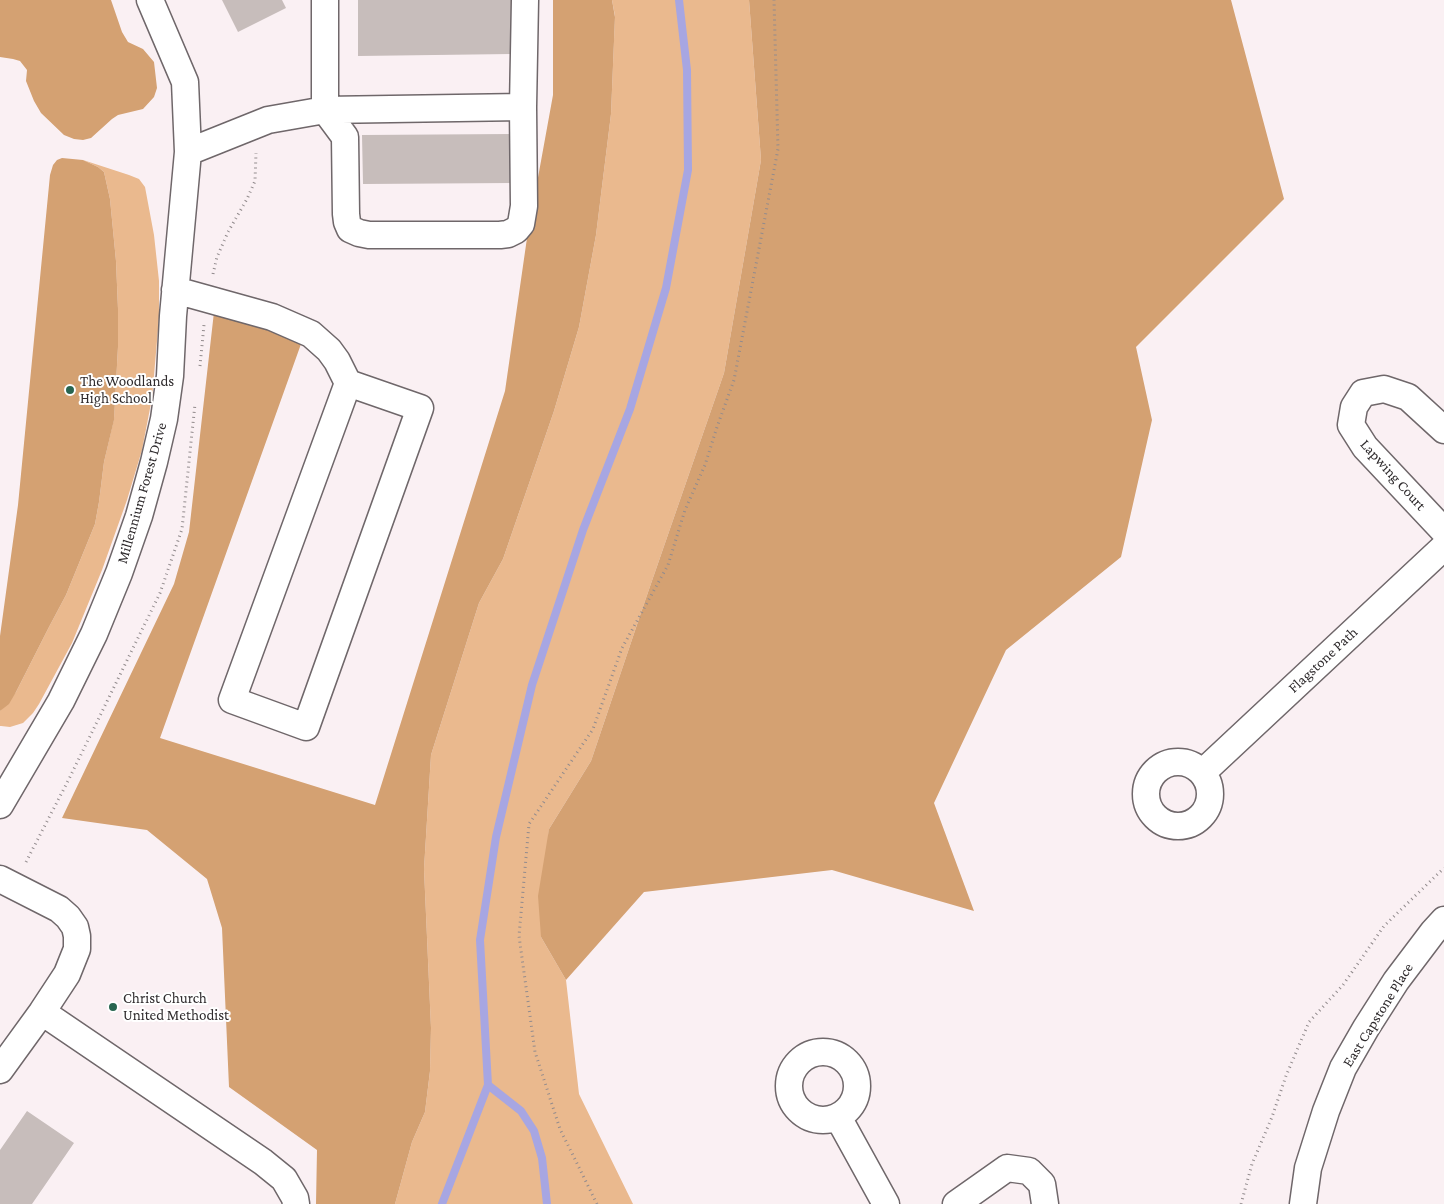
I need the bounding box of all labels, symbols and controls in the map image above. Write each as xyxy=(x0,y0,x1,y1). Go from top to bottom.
place label: The Woodlands High School xyxy=(80,372,174,407)
marker: The Woodlands High School xyxy=(64,384,76,396)
street label: Millennium Forest Drive xyxy=(113,420,171,566)
street label: Lapwing Court xyxy=(1356,436,1430,514)
street label: Flagstone Path xyxy=(1285,623,1361,697)
street label: East Capstone Place xyxy=(1339,960,1417,1070)
place label: Christ Church United Methodist xyxy=(123,989,229,1024)
marker: Christ Church United Methodist xyxy=(107,1001,119,1013)

